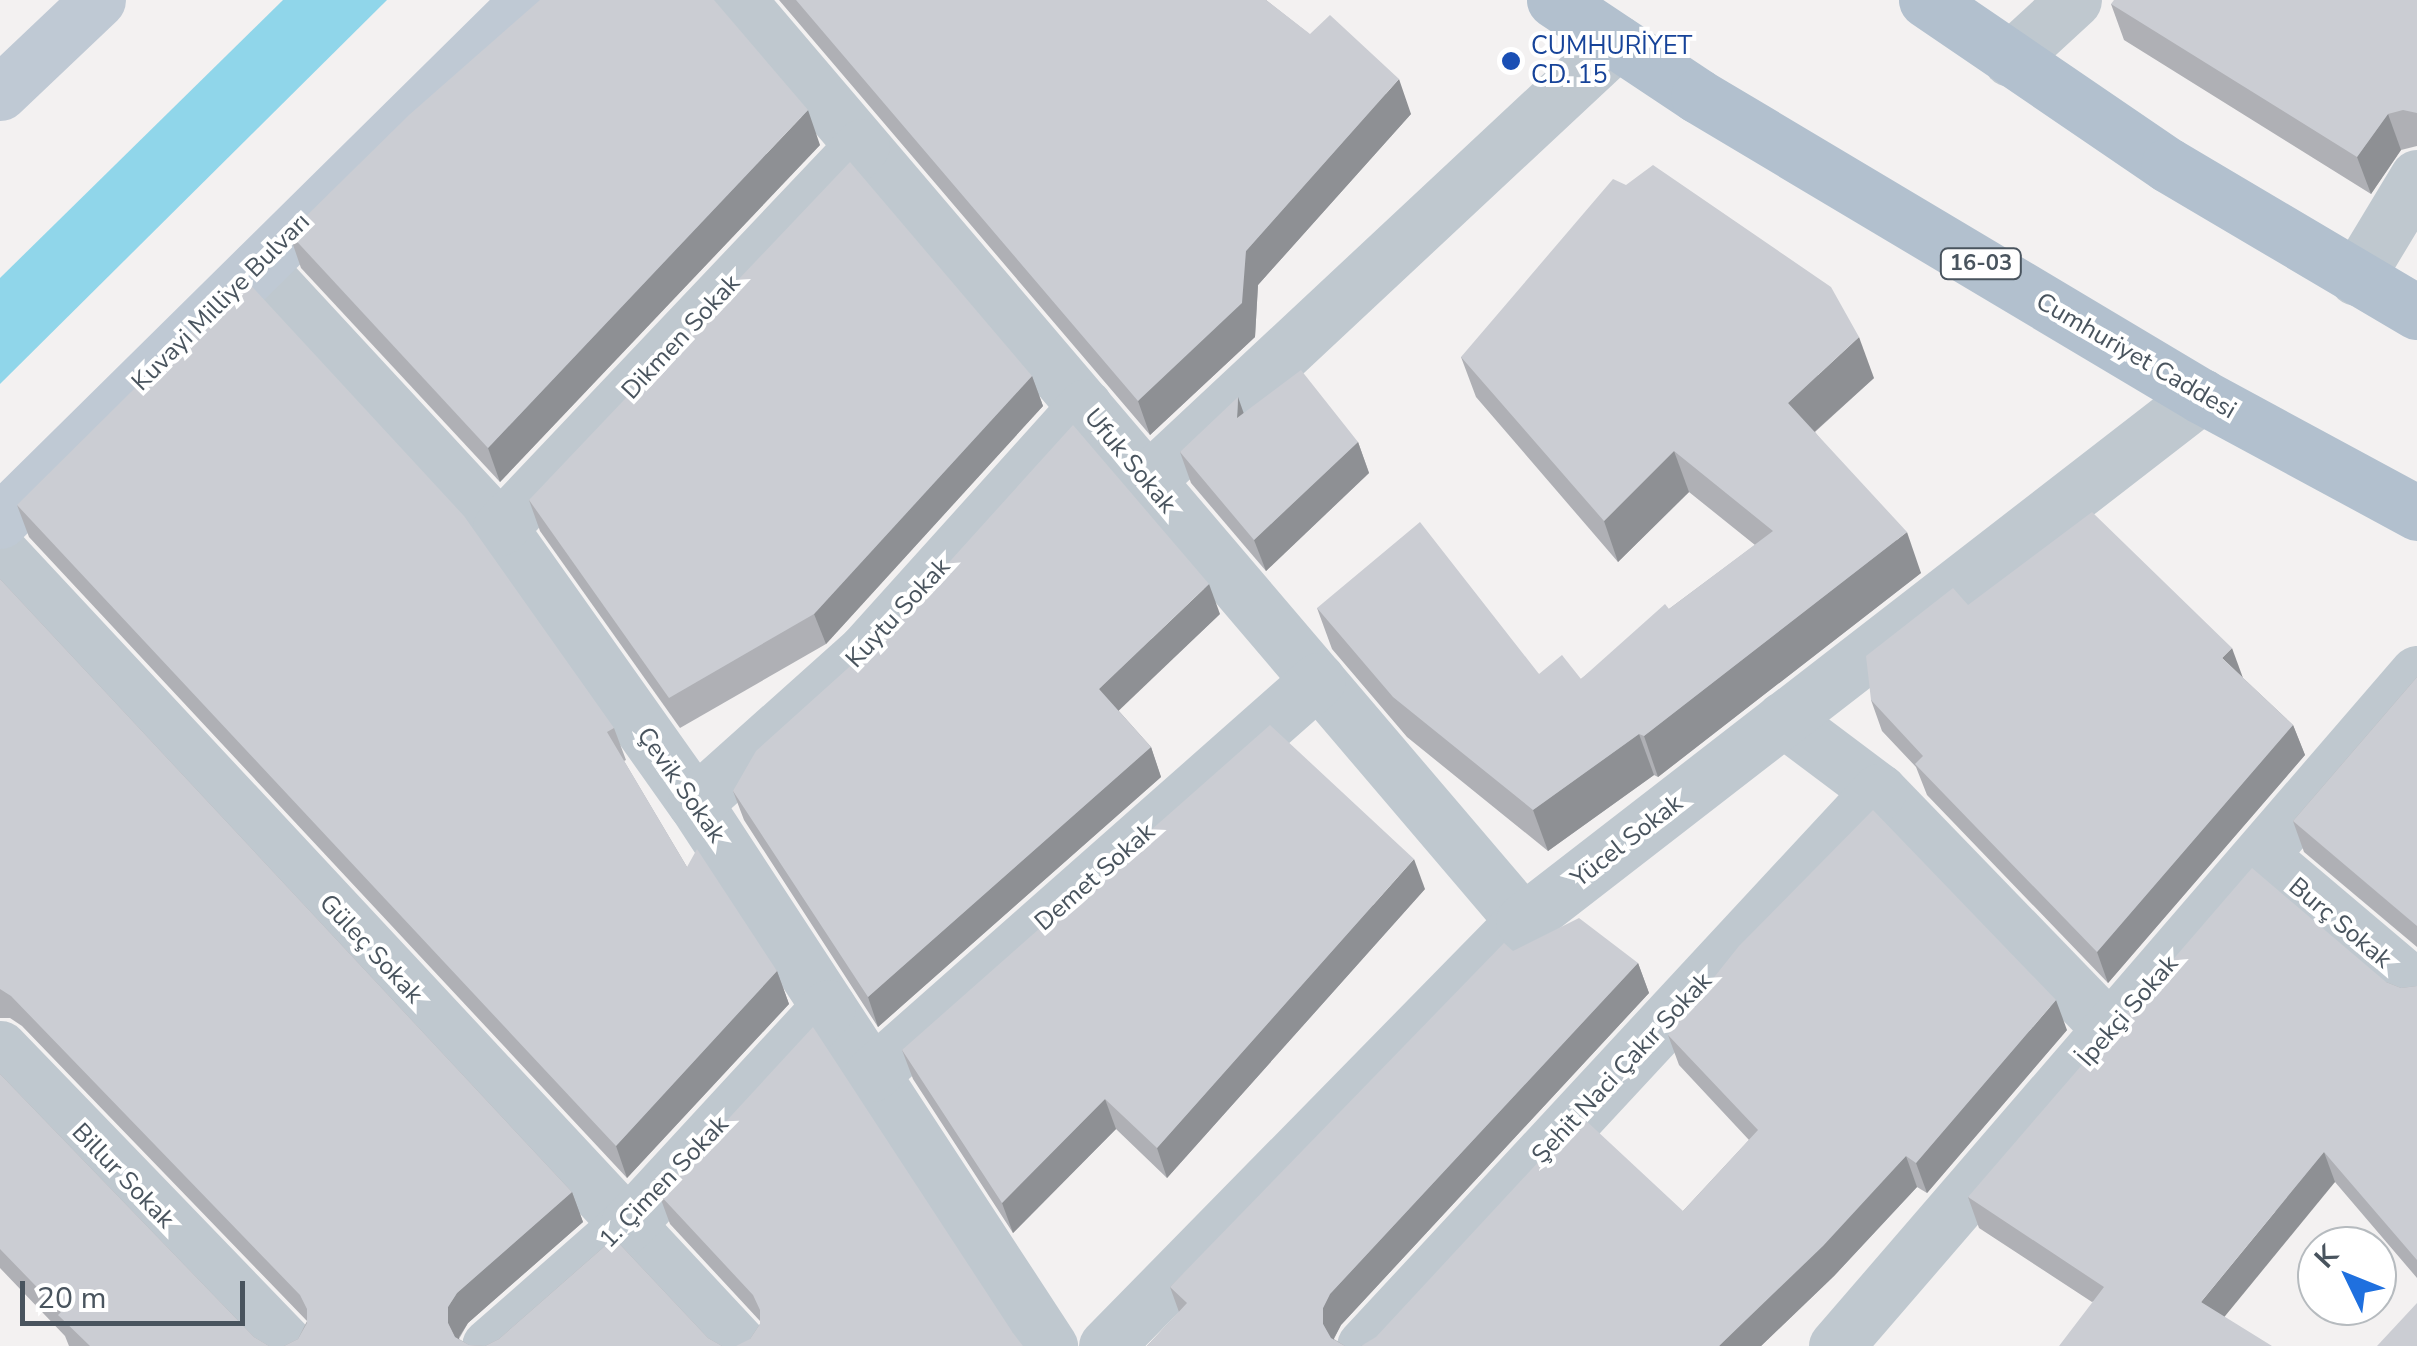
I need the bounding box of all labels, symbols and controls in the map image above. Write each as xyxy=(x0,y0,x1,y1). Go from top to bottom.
place label: CUMHURİYET CD. 15 xyxy=(1531,32,1692,91)
marker: CUMHURİYET CD. 15 xyxy=(1500,50,1522,72)
street label: Kuvayi Milliye Bulvarı xyxy=(126,207,316,397)
road number: 16-03 xyxy=(1938,247,2024,281)
street label: Dikmen Sokak xyxy=(616,268,746,406)
street label: Cumhuriyet Caddesi xyxy=(2031,287,2241,425)
street label: Ufuk Sokak xyxy=(1078,403,1182,519)
street label: Kuytu Sokak xyxy=(840,552,956,674)
street label: Çevik Sokak xyxy=(630,721,732,849)
street label: Yücel Sokak xyxy=(1565,788,1689,894)
street label: Demet Sokak xyxy=(1029,817,1161,937)
street label: Burç Sokak xyxy=(2282,871,2398,975)
street label: Güleç Sokak xyxy=(313,888,429,1010)
street label: İpekçi Sokak xyxy=(2072,949,2184,1073)
street label: Şehit Naci Çakır Sokak xyxy=(1526,966,1718,1170)
street label: 1. Çimen Sokak xyxy=(593,1110,735,1254)
street label: Billur Sokak xyxy=(66,1117,180,1235)
north arrow xyxy=(2297,1226,2397,1326)
text: K xyxy=(2306,1237,2347,1277)
scale bar xyxy=(25,1261,250,1323)
text: 20 m xyxy=(37,1278,106,1319)

